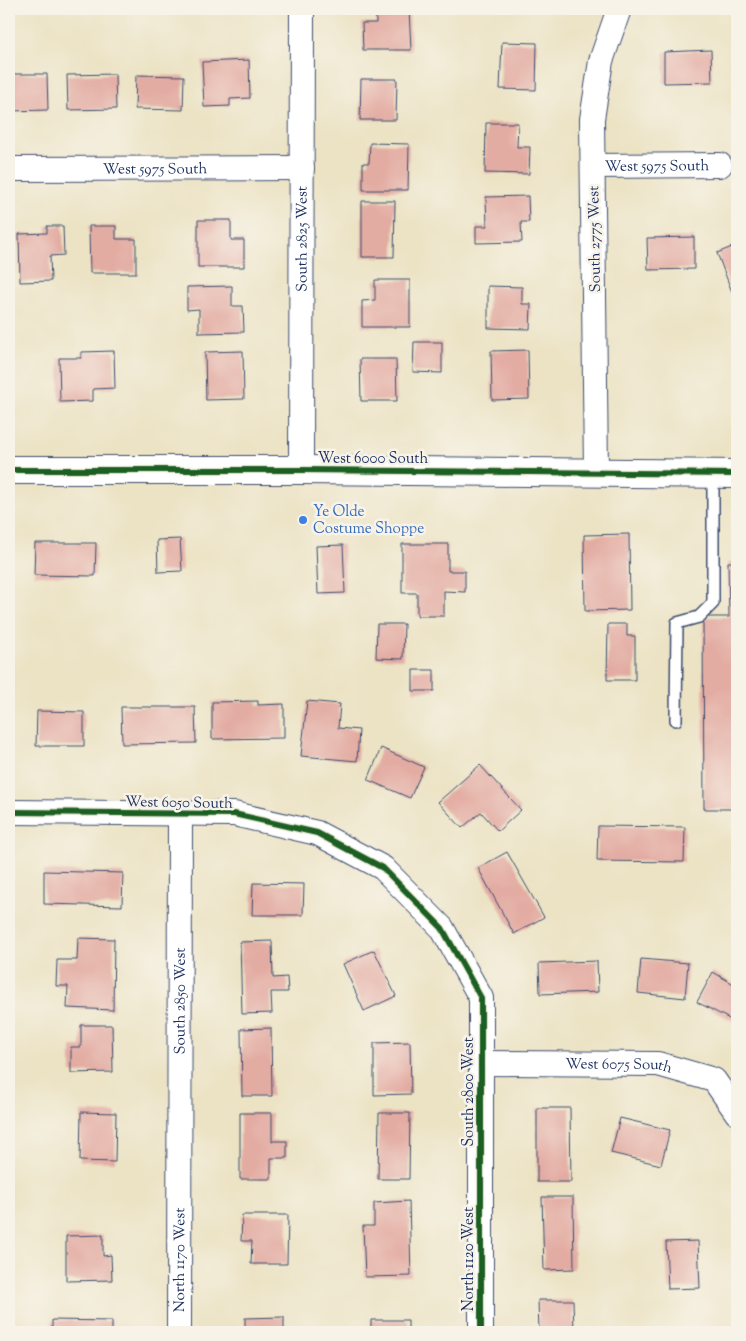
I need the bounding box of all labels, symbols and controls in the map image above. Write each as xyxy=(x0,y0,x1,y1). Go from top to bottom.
street label: West 5975 South xyxy=(605,156,710,178)
street label: West 5975 South xyxy=(103,159,207,181)
street label: South 2825 West xyxy=(292,186,314,292)
street label: South 2775 West xyxy=(584,186,607,292)
street label: West 6000 South xyxy=(318,449,428,470)
place label: Ye Olde Costume Shoppe xyxy=(313,502,424,540)
marker: Ye Olde Costume Shoppe xyxy=(297,514,309,526)
street label: West 6050 South xyxy=(125,792,233,815)
street label: South 2850 West xyxy=(171,947,192,1055)
street label: South 2800 West xyxy=(459,1037,480,1147)
street label: West 6075 South xyxy=(565,1054,675,1080)
street label: North 1120 West xyxy=(459,1207,480,1311)
street label: North 1170 West xyxy=(170,1208,191,1312)

